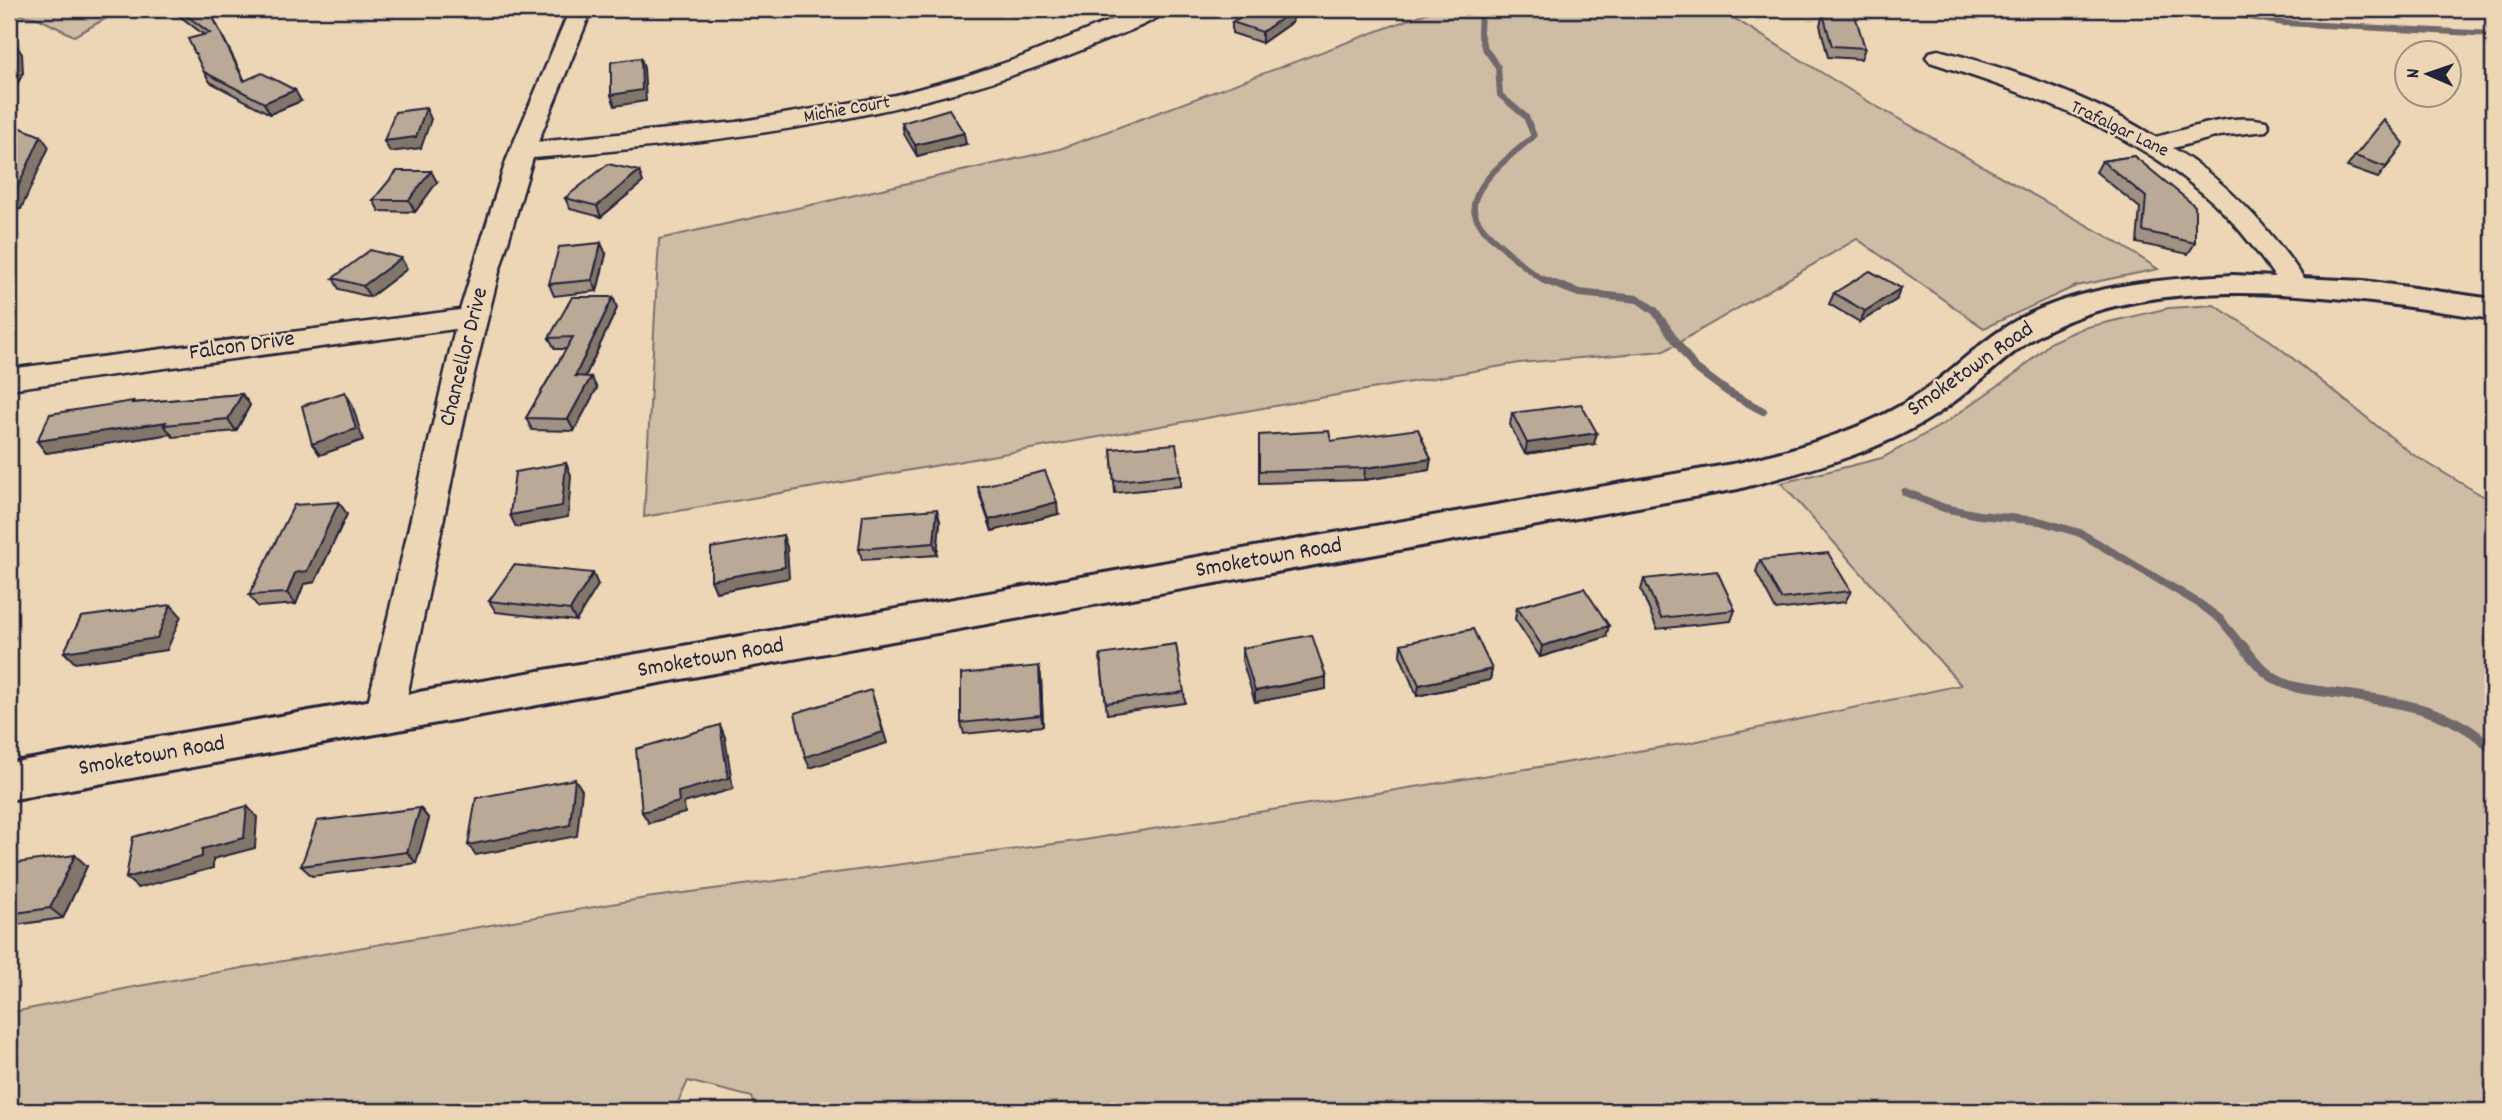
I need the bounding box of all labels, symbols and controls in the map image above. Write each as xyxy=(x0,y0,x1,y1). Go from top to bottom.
north arrow xyxy=(2394,38,2464,108)
text: N xyxy=(2401,68,2428,79)
street label: Michie Court xyxy=(802,90,892,132)
street label: Trafalgar Lane xyxy=(2065,95,2173,165)
street label: Chancellor Drive xyxy=(432,284,498,430)
street label: Smoketown Road xyxy=(1901,314,2041,426)
street label: Falcon Drive xyxy=(187,323,297,371)
street label: Smoketown Road xyxy=(1193,530,1345,588)
street label: Smoketown Road xyxy=(635,630,787,688)
street label: Smoketown Road xyxy=(76,728,228,786)

